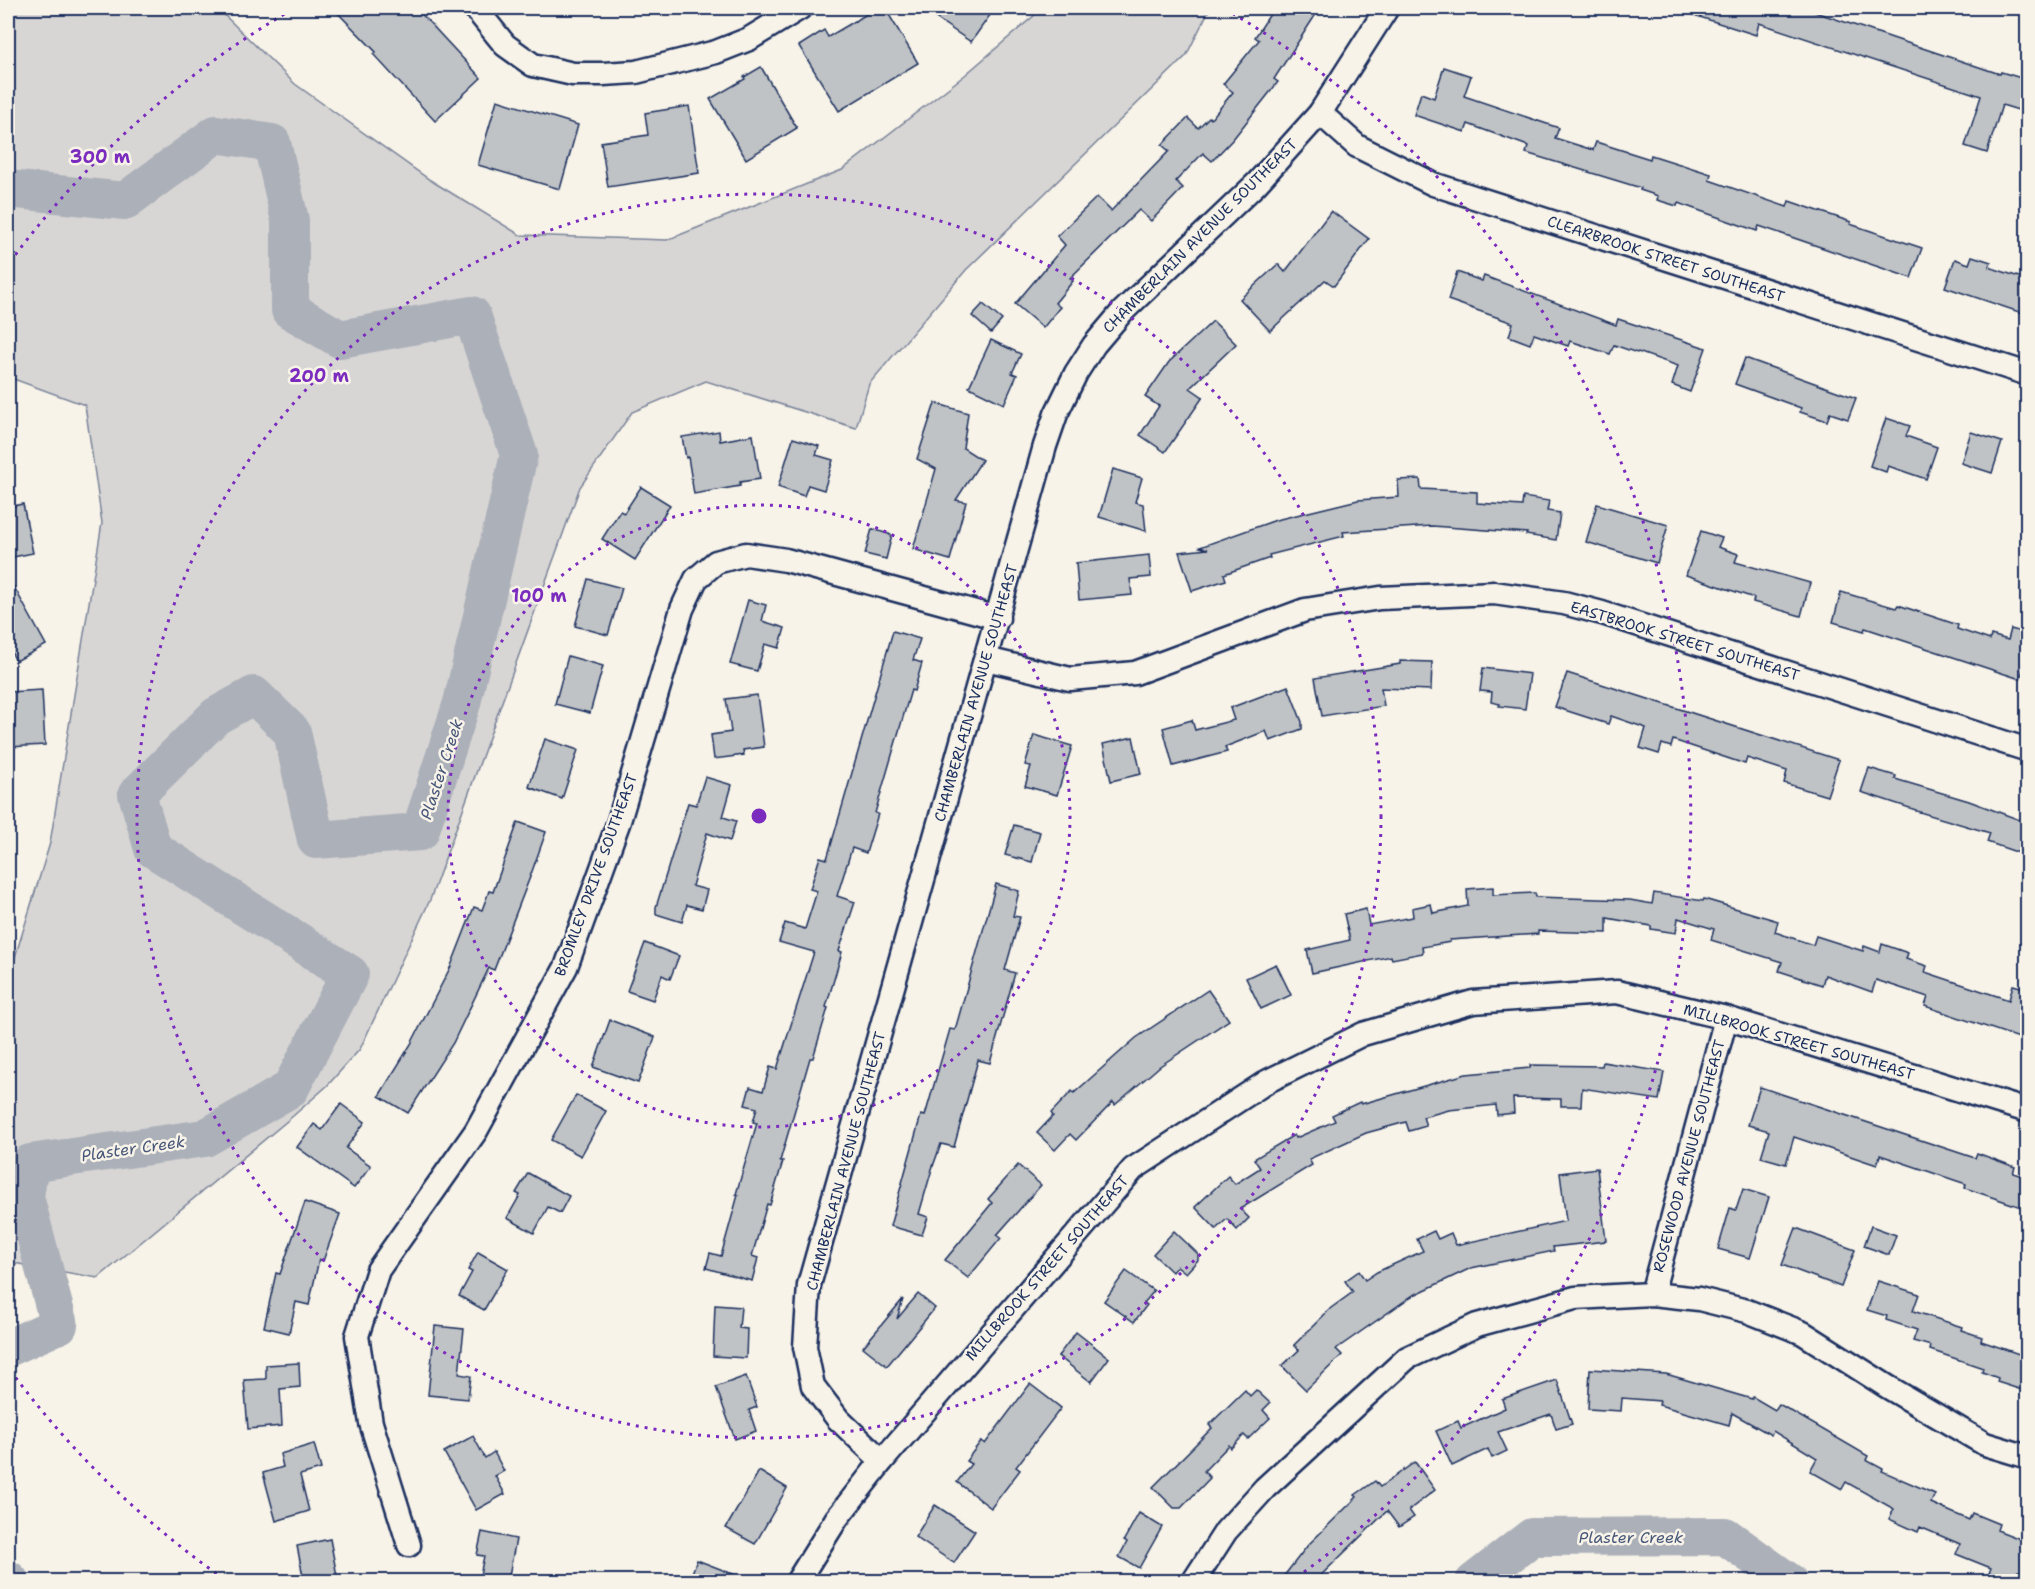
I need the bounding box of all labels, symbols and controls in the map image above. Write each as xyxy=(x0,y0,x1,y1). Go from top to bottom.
street label: CHAMBERLAIN AVENUE SOUTHEAST xyxy=(1098,134,1302,338)
text: 300 m xyxy=(70,145,131,169)
street label: CLEARBROOK STREET SOUTHEAST xyxy=(1545,211,1787,307)
text: 200 m xyxy=(289,364,350,388)
street label: CHAMBERLAIN AVENUE SOUTHEAST xyxy=(930,562,1022,824)
text: 100 m xyxy=(511,584,567,608)
street label: EASTBROOK STREET SOUTHEAST xyxy=(1568,597,1802,685)
water label: Plaster Creek xyxy=(415,716,468,822)
street label: BROMLEY DRIVE SOUTHEAST xyxy=(550,771,642,979)
centre of rings xyxy=(749,806,769,826)
street label: MILLBROOK STREET SOUTHEAST xyxy=(1681,999,1917,1085)
street label: CHAMBERLAIN AVENUE SOUTHEAST xyxy=(802,1029,890,1293)
street label: ROSEWOOD AVENUE SOUTHEAST xyxy=(1648,1037,1730,1275)
water label: Plaster Creek xyxy=(80,1131,186,1166)
street label: MILLBROOK STREET SOUTHEAST xyxy=(961,1171,1133,1365)
water label: Plaster Creek xyxy=(1579,1527,1683,1548)

